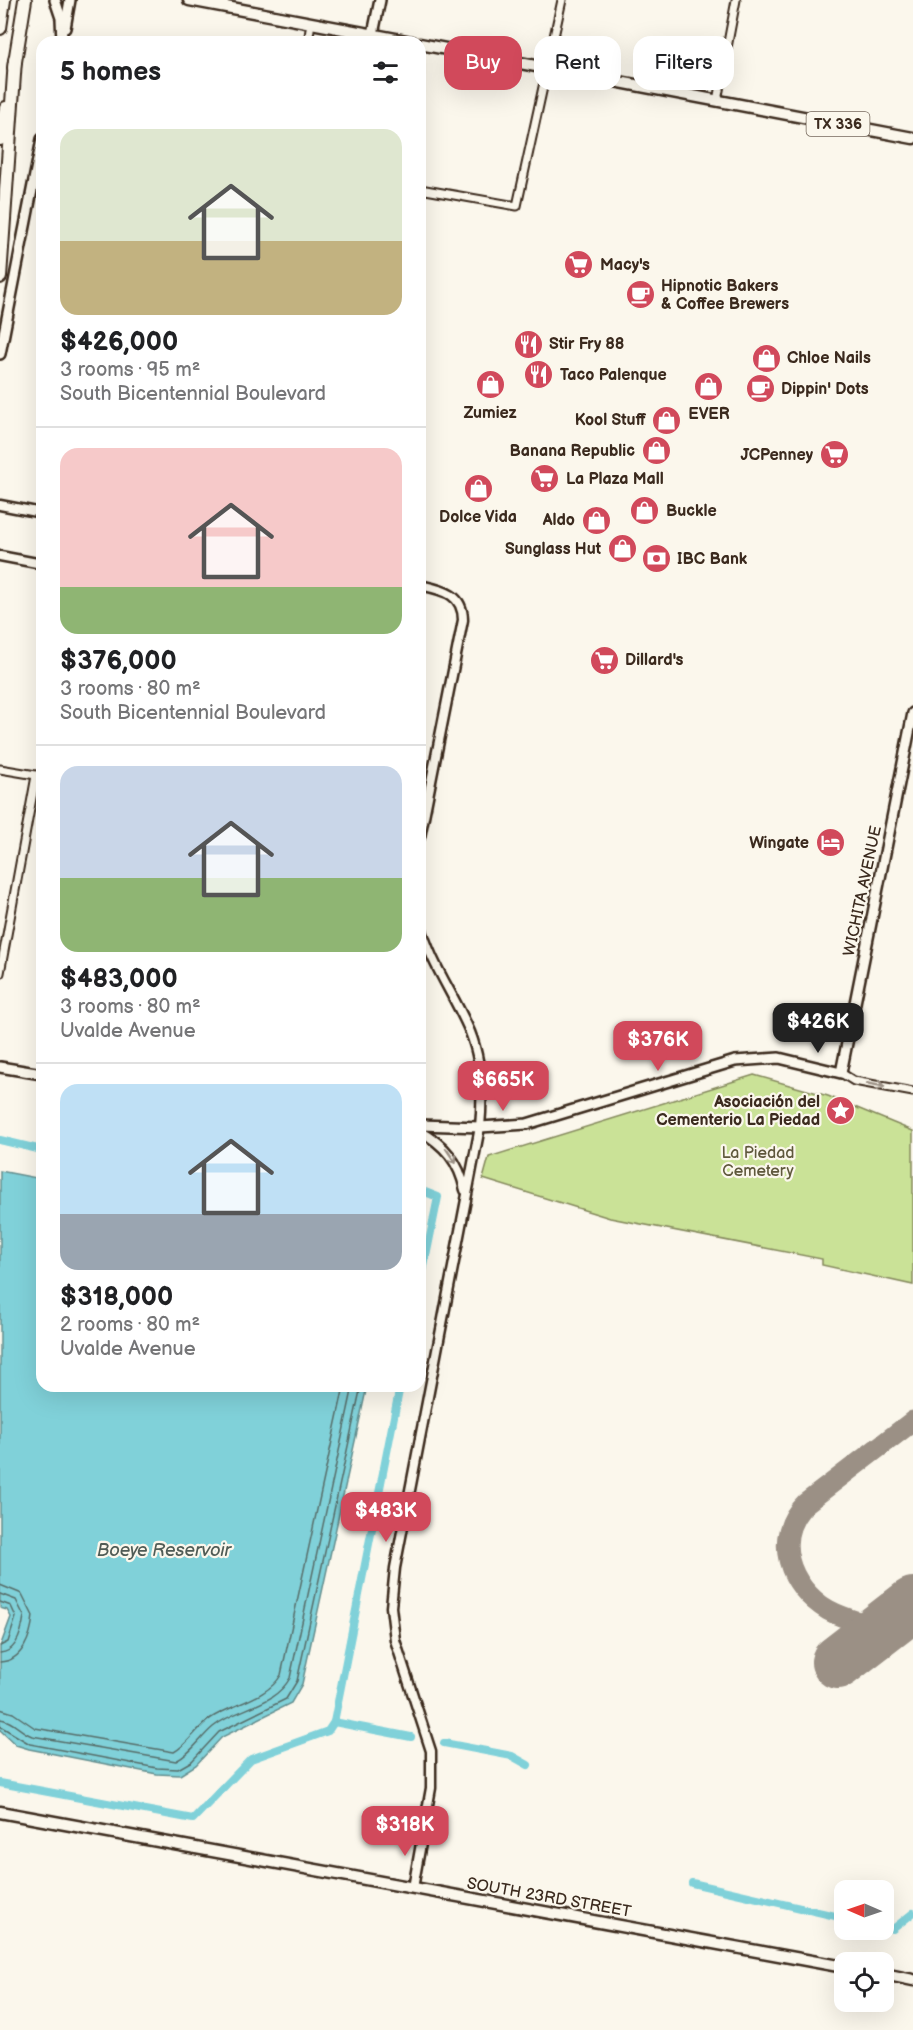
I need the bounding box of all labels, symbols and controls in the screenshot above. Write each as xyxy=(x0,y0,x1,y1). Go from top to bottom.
chip: Buy xyxy=(444,36,522,90)
chip: Rent xyxy=(534,36,621,90)
chip: Filters xyxy=(633,36,734,90)
icon: filters xyxy=(369,56,402,89)
text: 5 homes xyxy=(60,57,161,88)
road number: TX 336 xyxy=(806,112,870,136)
icon: home xyxy=(177,168,285,276)
supermarket icon: Macy's xyxy=(563,249,595,281)
place label: Macy's xyxy=(600,256,650,275)
place label: Hipnotic Bakers & Coffee Brewers xyxy=(661,277,789,314)
cafe icon: Hipnotic Bakers & Coffee Brewers xyxy=(624,279,656,311)
text: $426,000 xyxy=(60,327,178,358)
restaurant icon: Stir Fry 88 xyxy=(512,328,544,360)
place label: Stir Fry 88 xyxy=(549,335,624,354)
shop icon: Chloe Nails xyxy=(750,342,782,374)
place label: Chloe Nails xyxy=(787,349,871,368)
text: 3 rooms · 95 m² xyxy=(60,358,200,382)
restaurant icon: Taco Palenque xyxy=(523,359,555,391)
place label: Taco Palenque xyxy=(560,366,667,385)
shop icon: Zumiez xyxy=(474,369,506,401)
shop icon: EVER xyxy=(693,370,725,402)
cafe icon: Dippin' Dots xyxy=(744,373,776,405)
place label: Dippin' Dots xyxy=(781,380,869,399)
text: South Bicentennial Boulevard xyxy=(60,382,326,406)
place label: Zumiez xyxy=(463,404,517,423)
shop icon: Kool Stuff xyxy=(651,404,683,436)
place label: EVER xyxy=(688,405,730,424)
place label: Kool Stuff xyxy=(575,411,647,430)
shop icon: Banana Republic xyxy=(640,435,672,467)
supermarket icon: JCPenney xyxy=(818,439,850,471)
place label: Banana Republic xyxy=(510,442,635,461)
place label: JCPenney xyxy=(740,446,814,465)
supermarket icon: La Plaza Mall xyxy=(529,463,561,495)
place label: La Plaza Mall xyxy=(566,470,664,489)
shop icon: Dolce Vida xyxy=(462,473,494,505)
icon: home xyxy=(177,487,285,595)
shop icon: Buckle xyxy=(629,495,661,527)
place label: Buckle xyxy=(666,502,717,521)
shop icon: Aldo xyxy=(580,504,612,536)
place label: Dolce Vida xyxy=(439,508,517,527)
place label: Aldo xyxy=(542,511,575,530)
shop icon: Sunglass Hut xyxy=(606,533,638,565)
place label: Sunglass Hut xyxy=(505,540,602,559)
bank icon: IBC Bank xyxy=(640,543,672,575)
place label: IBC Bank xyxy=(677,550,748,569)
supermarket icon: Dillard's xyxy=(588,644,620,676)
text: $376,000 xyxy=(60,646,177,677)
place label: Dillard's xyxy=(625,651,684,670)
text: 3 rooms · 80 m² xyxy=(60,677,201,701)
text: South Bicentennial Boulevard xyxy=(60,701,326,725)
icon: home xyxy=(177,805,285,913)
street label: WICHITA AVENUE xyxy=(840,824,886,958)
hotel icon: Wingate xyxy=(814,827,846,859)
place label: Wingate xyxy=(749,834,809,853)
text: $483,000 xyxy=(60,964,178,995)
text: 3 rooms · 80 m² xyxy=(60,995,201,1019)
pin: $426K xyxy=(776,1003,860,1054)
text: $426K xyxy=(787,1010,849,1034)
text: Uvalde Avenue xyxy=(60,1019,196,1043)
pin: $376K xyxy=(616,1021,700,1072)
text: $376K xyxy=(627,1028,689,1052)
pin: $665K xyxy=(461,1061,545,1112)
text: $665K xyxy=(472,1068,534,1092)
one-way arrow xyxy=(866,1080,886,1091)
place label: Asociación del Cementerio La Piedad xyxy=(656,1093,820,1130)
place icon: Asociación del Cementerio La Piedad xyxy=(825,1095,857,1127)
icon: home xyxy=(177,1123,285,1231)
park label: La Piedad Cemetery xyxy=(722,1144,794,1181)
one-way arrow xyxy=(444,1148,457,1165)
text: $318,000 xyxy=(60,1282,173,1313)
text: 2 rooms · 80 m² xyxy=(60,1313,200,1337)
text: Uvalde Avenue xyxy=(60,1337,196,1361)
pin: $483K xyxy=(344,1492,428,1543)
text: $483K xyxy=(355,1499,417,1523)
water label: Boeye Reservoir xyxy=(97,1540,232,1561)
pin: $318K xyxy=(363,1806,447,1857)
text: $318K xyxy=(376,1813,434,1837)
street label: SOUTH 23RD STREET xyxy=(465,1874,633,1922)
north arrow xyxy=(834,1880,894,1940)
map controls xyxy=(834,1880,894,2012)
button: locate xyxy=(834,1952,894,2012)

